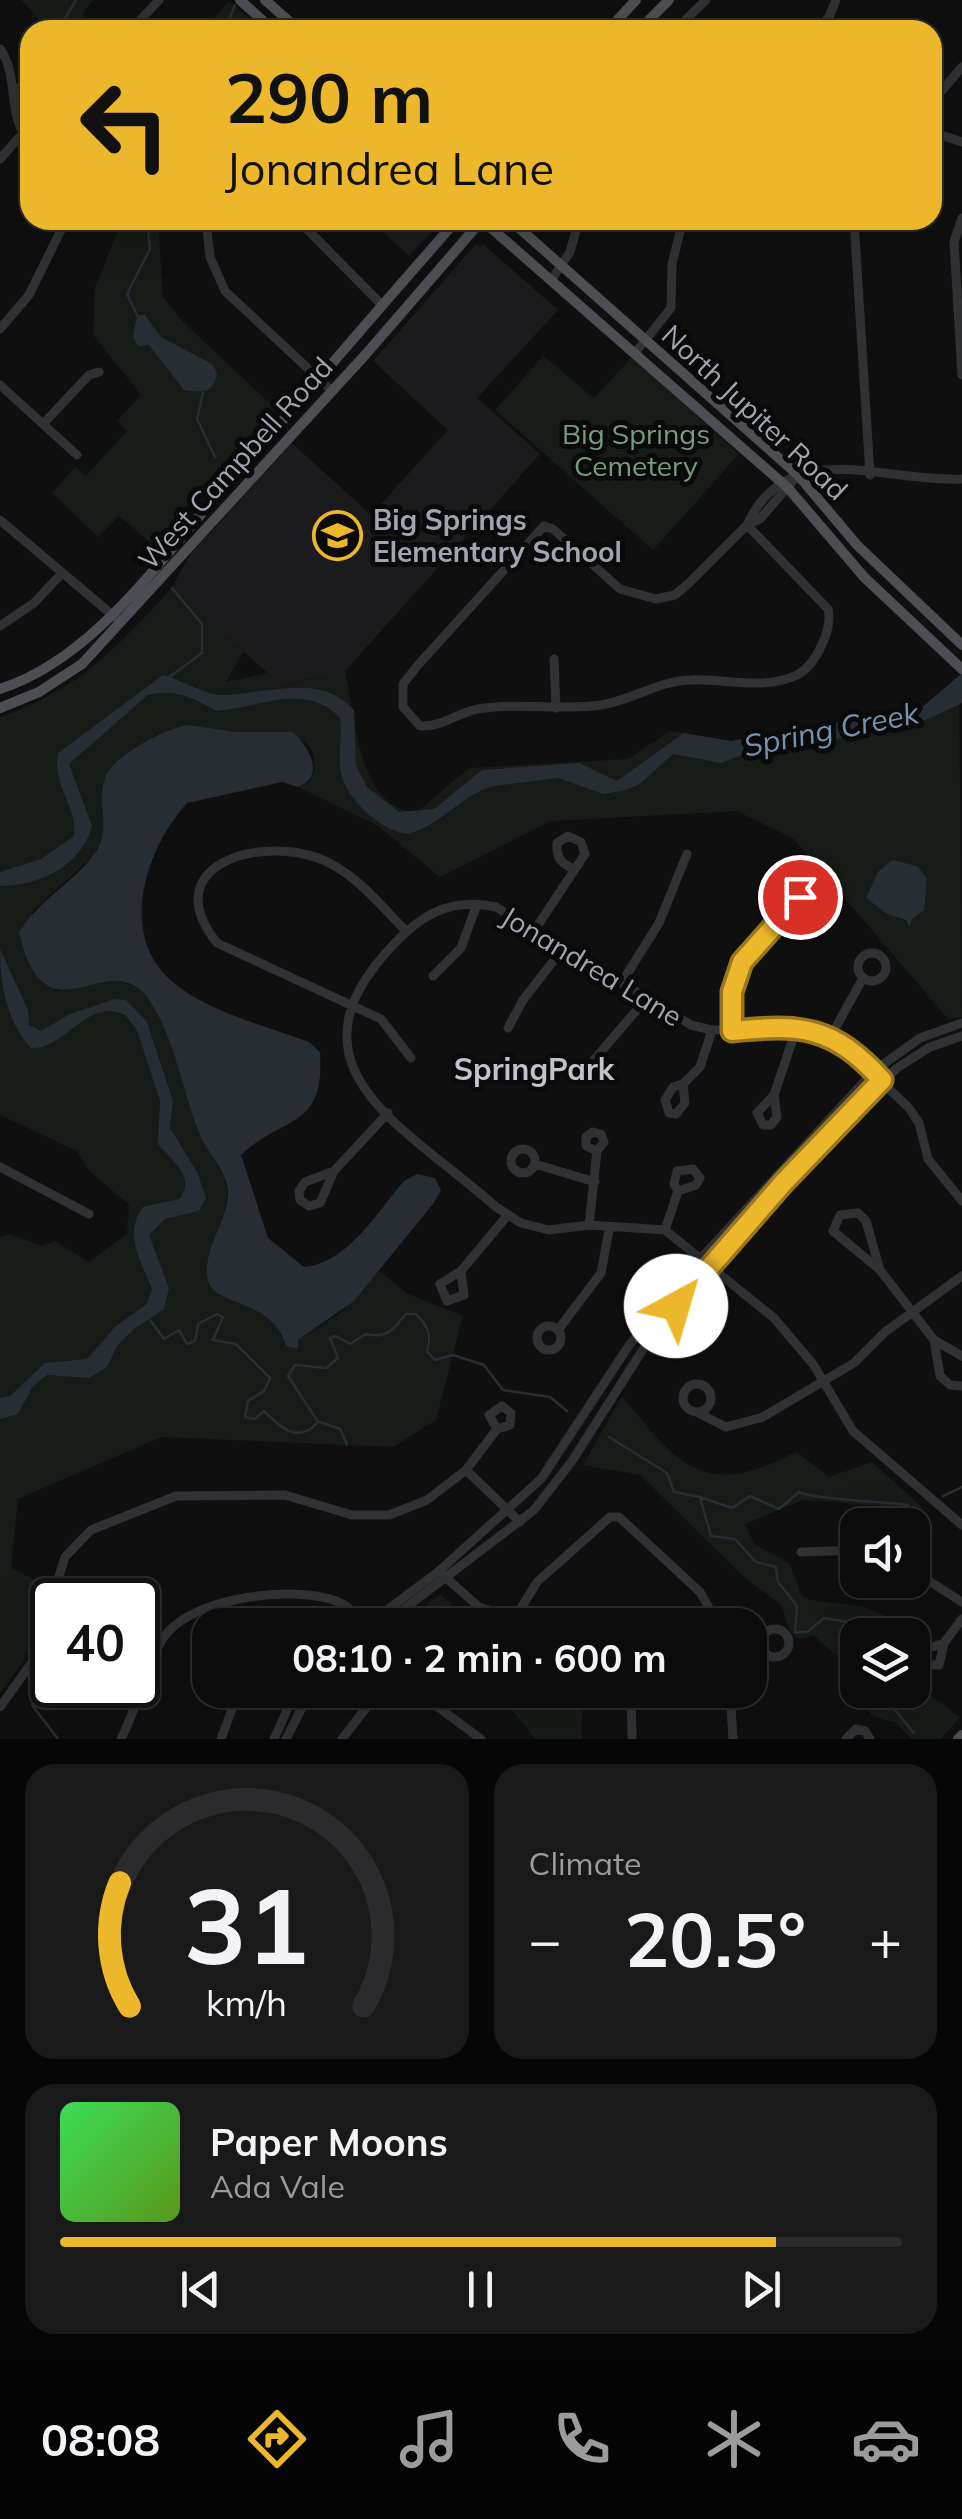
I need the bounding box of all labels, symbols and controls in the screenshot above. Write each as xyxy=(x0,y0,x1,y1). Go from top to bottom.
text: 290 m xyxy=(225,53,433,141)
icon: left xyxy=(60,60,190,190)
text: Jonandrea Lane xyxy=(225,140,554,196)
street label: North Jupiter Road xyxy=(655,317,855,507)
street label: West Campbell Road xyxy=(130,350,340,576)
park label: Big Springs Cemetery xyxy=(562,416,710,483)
place label: Big Springs Elementary School xyxy=(373,502,622,569)
school or university icon: Big Springs Elementary School xyxy=(312,509,364,561)
water label: Spring Creek xyxy=(740,693,923,765)
pin xyxy=(758,855,843,940)
icon: arrive xyxy=(773,870,828,925)
street label: Jonandrea Lane xyxy=(495,898,689,1034)
district label: SpringPark xyxy=(454,1050,616,1088)
position arrow xyxy=(624,1254,728,1358)
map controls xyxy=(840,1508,930,1708)
button: sound xyxy=(840,1508,930,1598)
speed limit sign: 40 xyxy=(30,1578,160,1708)
button: layers xyxy=(840,1618,930,1708)
text: 08:10 · 2 min · 600 m xyxy=(292,1634,667,1682)
text: Climate xyxy=(529,1843,641,1883)
text: 31 xyxy=(184,1859,309,1990)
text: 20.5° xyxy=(624,1892,806,1986)
text: − xyxy=(529,1905,562,1974)
text: + xyxy=(869,1905,902,1974)
text: km/h xyxy=(206,1980,287,2025)
text: Paper Moons xyxy=(210,2118,448,2166)
text: Ada Vale xyxy=(210,2166,345,2206)
icon: previous xyxy=(173,2262,228,2317)
icon: pause xyxy=(453,2262,508,2317)
icon: next xyxy=(734,2262,789,2317)
icon: directions xyxy=(242,2404,312,2474)
icon: music xyxy=(394,2404,464,2474)
icon: phone xyxy=(547,2404,617,2474)
icon: climate xyxy=(699,2404,769,2474)
icon: car xyxy=(851,2404,921,2474)
text: 08:08 xyxy=(41,2411,160,2467)

